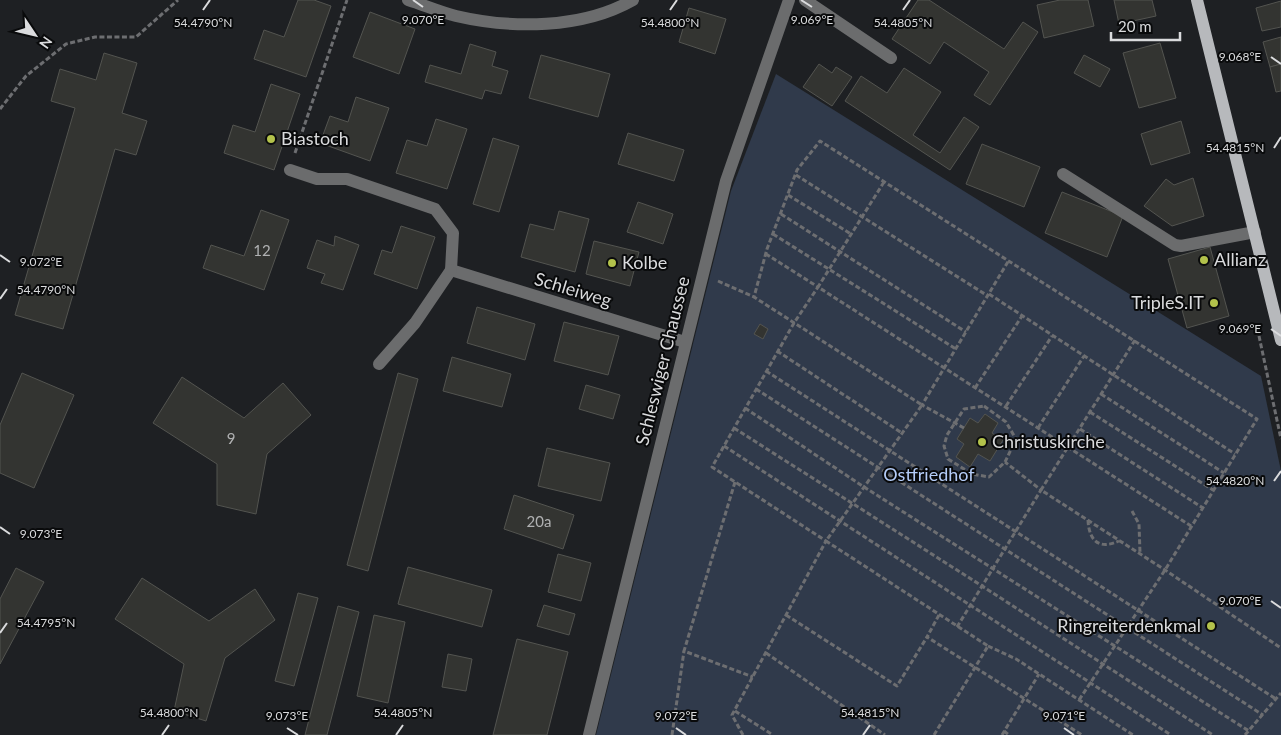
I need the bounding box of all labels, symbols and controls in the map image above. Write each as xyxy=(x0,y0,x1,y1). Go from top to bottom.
north arrow xyxy=(10,10,60,60)
scale bar xyxy=(1111,10,1180,42)
text: 9.070°E xyxy=(402,12,444,27)
text: 9.069°E xyxy=(791,12,833,27)
text: 54.4790°N xyxy=(174,15,232,30)
text: 54.4800°N xyxy=(641,15,699,30)
text: 54.4805°N xyxy=(874,15,932,30)
text: 20 m xyxy=(1118,17,1152,35)
text: N xyxy=(36,33,56,52)
text: 9.068°E xyxy=(1219,49,1261,64)
place label: Biastoch xyxy=(281,127,349,149)
marker: Biastoch xyxy=(265,133,277,145)
text: 54.4815°N xyxy=(1206,140,1264,155)
house number: 12 xyxy=(253,241,271,259)
place label: Allianz xyxy=(1214,248,1266,270)
place label: Kolbe xyxy=(622,251,667,273)
text: 9.072°E xyxy=(20,254,62,269)
marker: Allianz xyxy=(1198,254,1210,266)
marker: Kolbe xyxy=(606,257,618,269)
street label: Schleiweg xyxy=(532,267,614,311)
street label: Schleswiger Chaussee xyxy=(630,274,694,448)
text: 54.4790°N xyxy=(17,282,75,297)
place label: TripleS.IT xyxy=(1131,291,1204,313)
marker: TripleS.IT xyxy=(1208,297,1220,309)
text: 9.069°E xyxy=(1219,321,1261,336)
house number: 9 xyxy=(227,429,235,447)
place label: Christuskirche xyxy=(992,430,1105,452)
marker: Christuskirche xyxy=(976,436,988,448)
park label: Ostfriedhof xyxy=(883,463,975,485)
text: 54.4820°N xyxy=(1206,473,1264,488)
house number: 20a xyxy=(527,512,551,530)
text: 9.073°E xyxy=(20,526,62,541)
text: 9.070°E xyxy=(1219,593,1261,608)
place label: Ringreiterdenkmal xyxy=(1057,614,1201,636)
text: 54.4795°N xyxy=(17,615,75,630)
marker: Ringreiterdenkmal xyxy=(1205,620,1217,632)
text: 54.4800°N xyxy=(140,705,198,720)
text: 54.4805°N xyxy=(374,705,432,720)
text: 54.4815°N xyxy=(841,705,899,720)
text: 9.073°E xyxy=(266,708,308,723)
text: 9.072°E xyxy=(655,708,697,723)
text: 9.071°E xyxy=(1043,708,1085,723)

